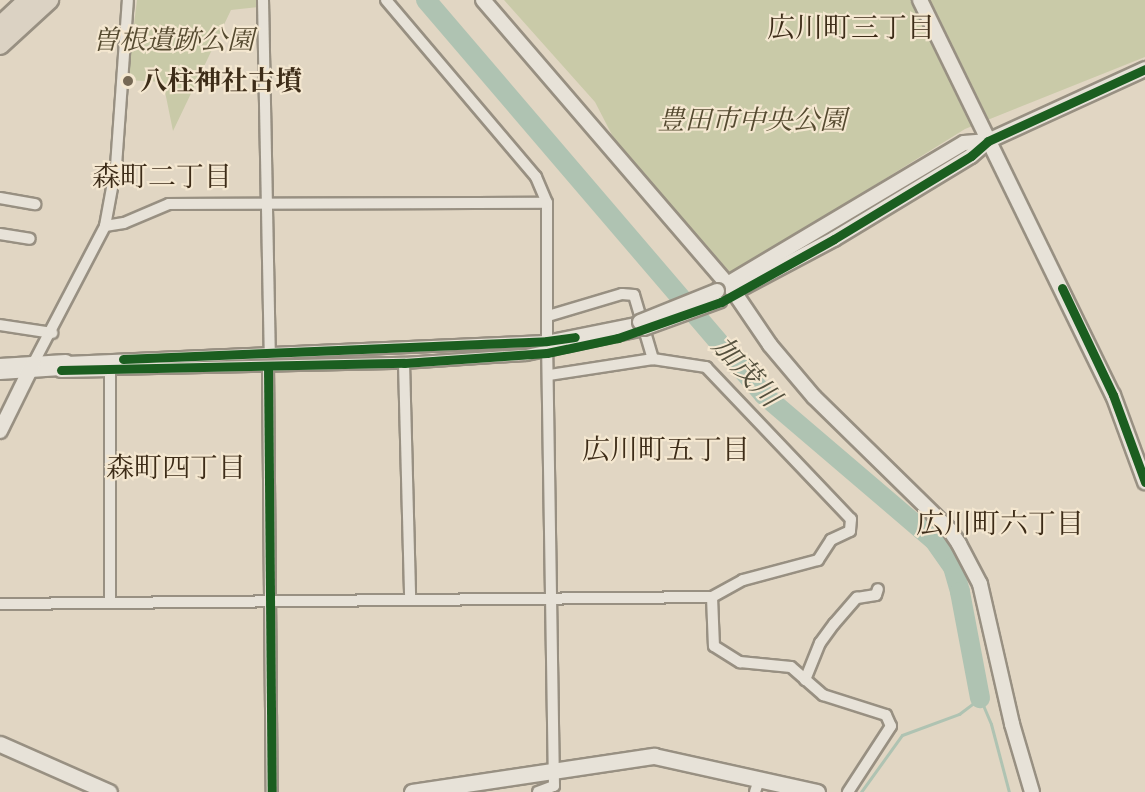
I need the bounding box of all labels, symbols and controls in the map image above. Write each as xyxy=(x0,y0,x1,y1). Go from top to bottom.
district label: 広川町三丁目 xyxy=(767,10,935,44)
park label: 曽根遺跡公園 xyxy=(92,24,254,56)
place label: 八柱神社古墳 xyxy=(140,65,302,97)
marker: 八柱神社古墳 xyxy=(121,74,135,88)
park label: 豊田市中央公園 xyxy=(658,104,846,136)
district label: 森町二丁目 xyxy=(92,159,232,193)
water label: 加茂川 xyxy=(706,329,788,413)
district label: 広川町五丁目 xyxy=(582,432,750,466)
district label: 森町四丁目 xyxy=(106,450,246,484)
district label: 広川町六丁目 xyxy=(916,506,1084,540)

